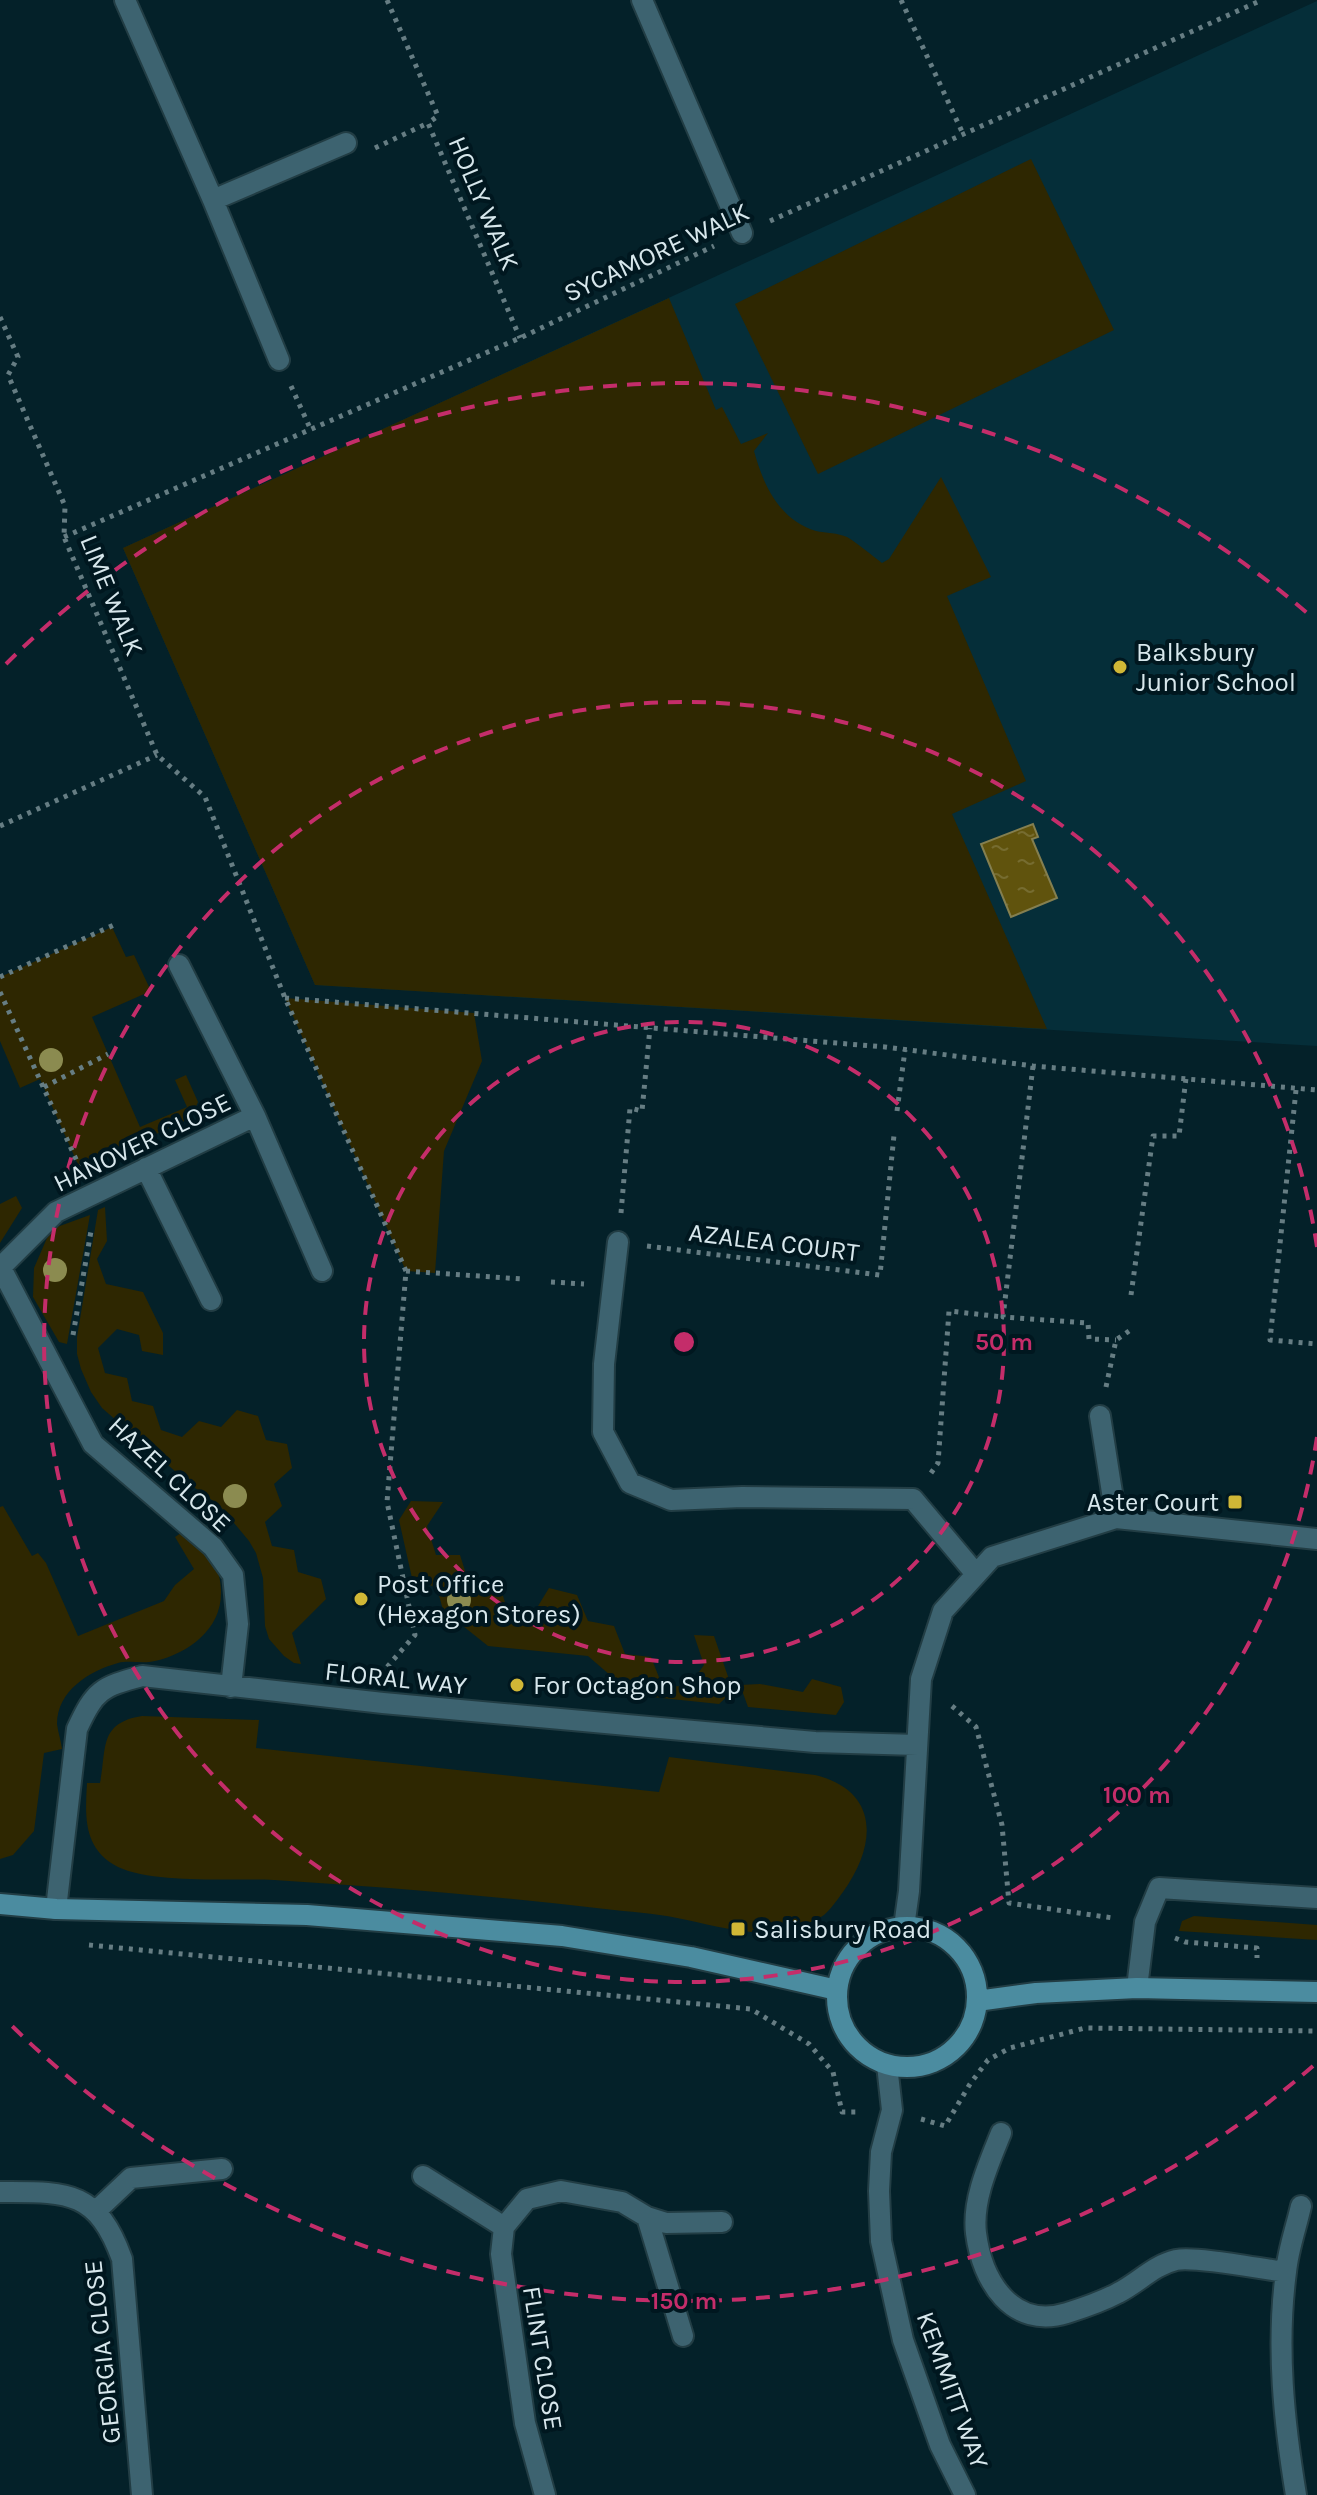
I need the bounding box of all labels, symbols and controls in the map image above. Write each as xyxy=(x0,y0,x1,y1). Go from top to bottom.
street label: HOLLY WALK xyxy=(441,132,526,275)
street label: SYCAMORE WALK xyxy=(559,196,754,309)
street label: LIME WALK xyxy=(73,530,150,660)
place label: Balksbury Junior School xyxy=(1136,637,1296,698)
marker: Balksbury Junior School xyxy=(1111,658,1129,676)
street label: HANOVER CLOSE xyxy=(49,1086,236,1199)
street label: AZALEA COURT xyxy=(687,1217,861,1268)
centre of rings xyxy=(670,1328,698,1356)
text: 50 m xyxy=(975,1328,1033,1356)
street label: HAZEL CLOSE xyxy=(102,1410,237,1539)
place label: Aster Court xyxy=(1087,1487,1219,1518)
marker: Aster Court xyxy=(1226,1493,1244,1511)
place label: Post Office (Hexagon Stores) xyxy=(377,1569,581,1630)
marker: Post Office (Hexagon Stores) xyxy=(352,1590,370,1608)
street label: FLORAL WAY xyxy=(323,1656,469,1701)
place label: For Octagon Shop xyxy=(533,1670,742,1701)
marker: For Octagon Shop xyxy=(508,1676,526,1694)
text: 100 m xyxy=(1103,1781,1171,1809)
place label: Salisbury Road xyxy=(754,1914,931,1945)
marker: Salisbury Road xyxy=(729,1920,747,1938)
street label: GEORGIA CLOSE xyxy=(77,2259,128,2445)
street label: FLINT CLOSE xyxy=(516,2284,569,2432)
text: 150 m xyxy=(651,2287,717,2315)
street label: KEMMITT WAY xyxy=(910,2307,996,2474)

